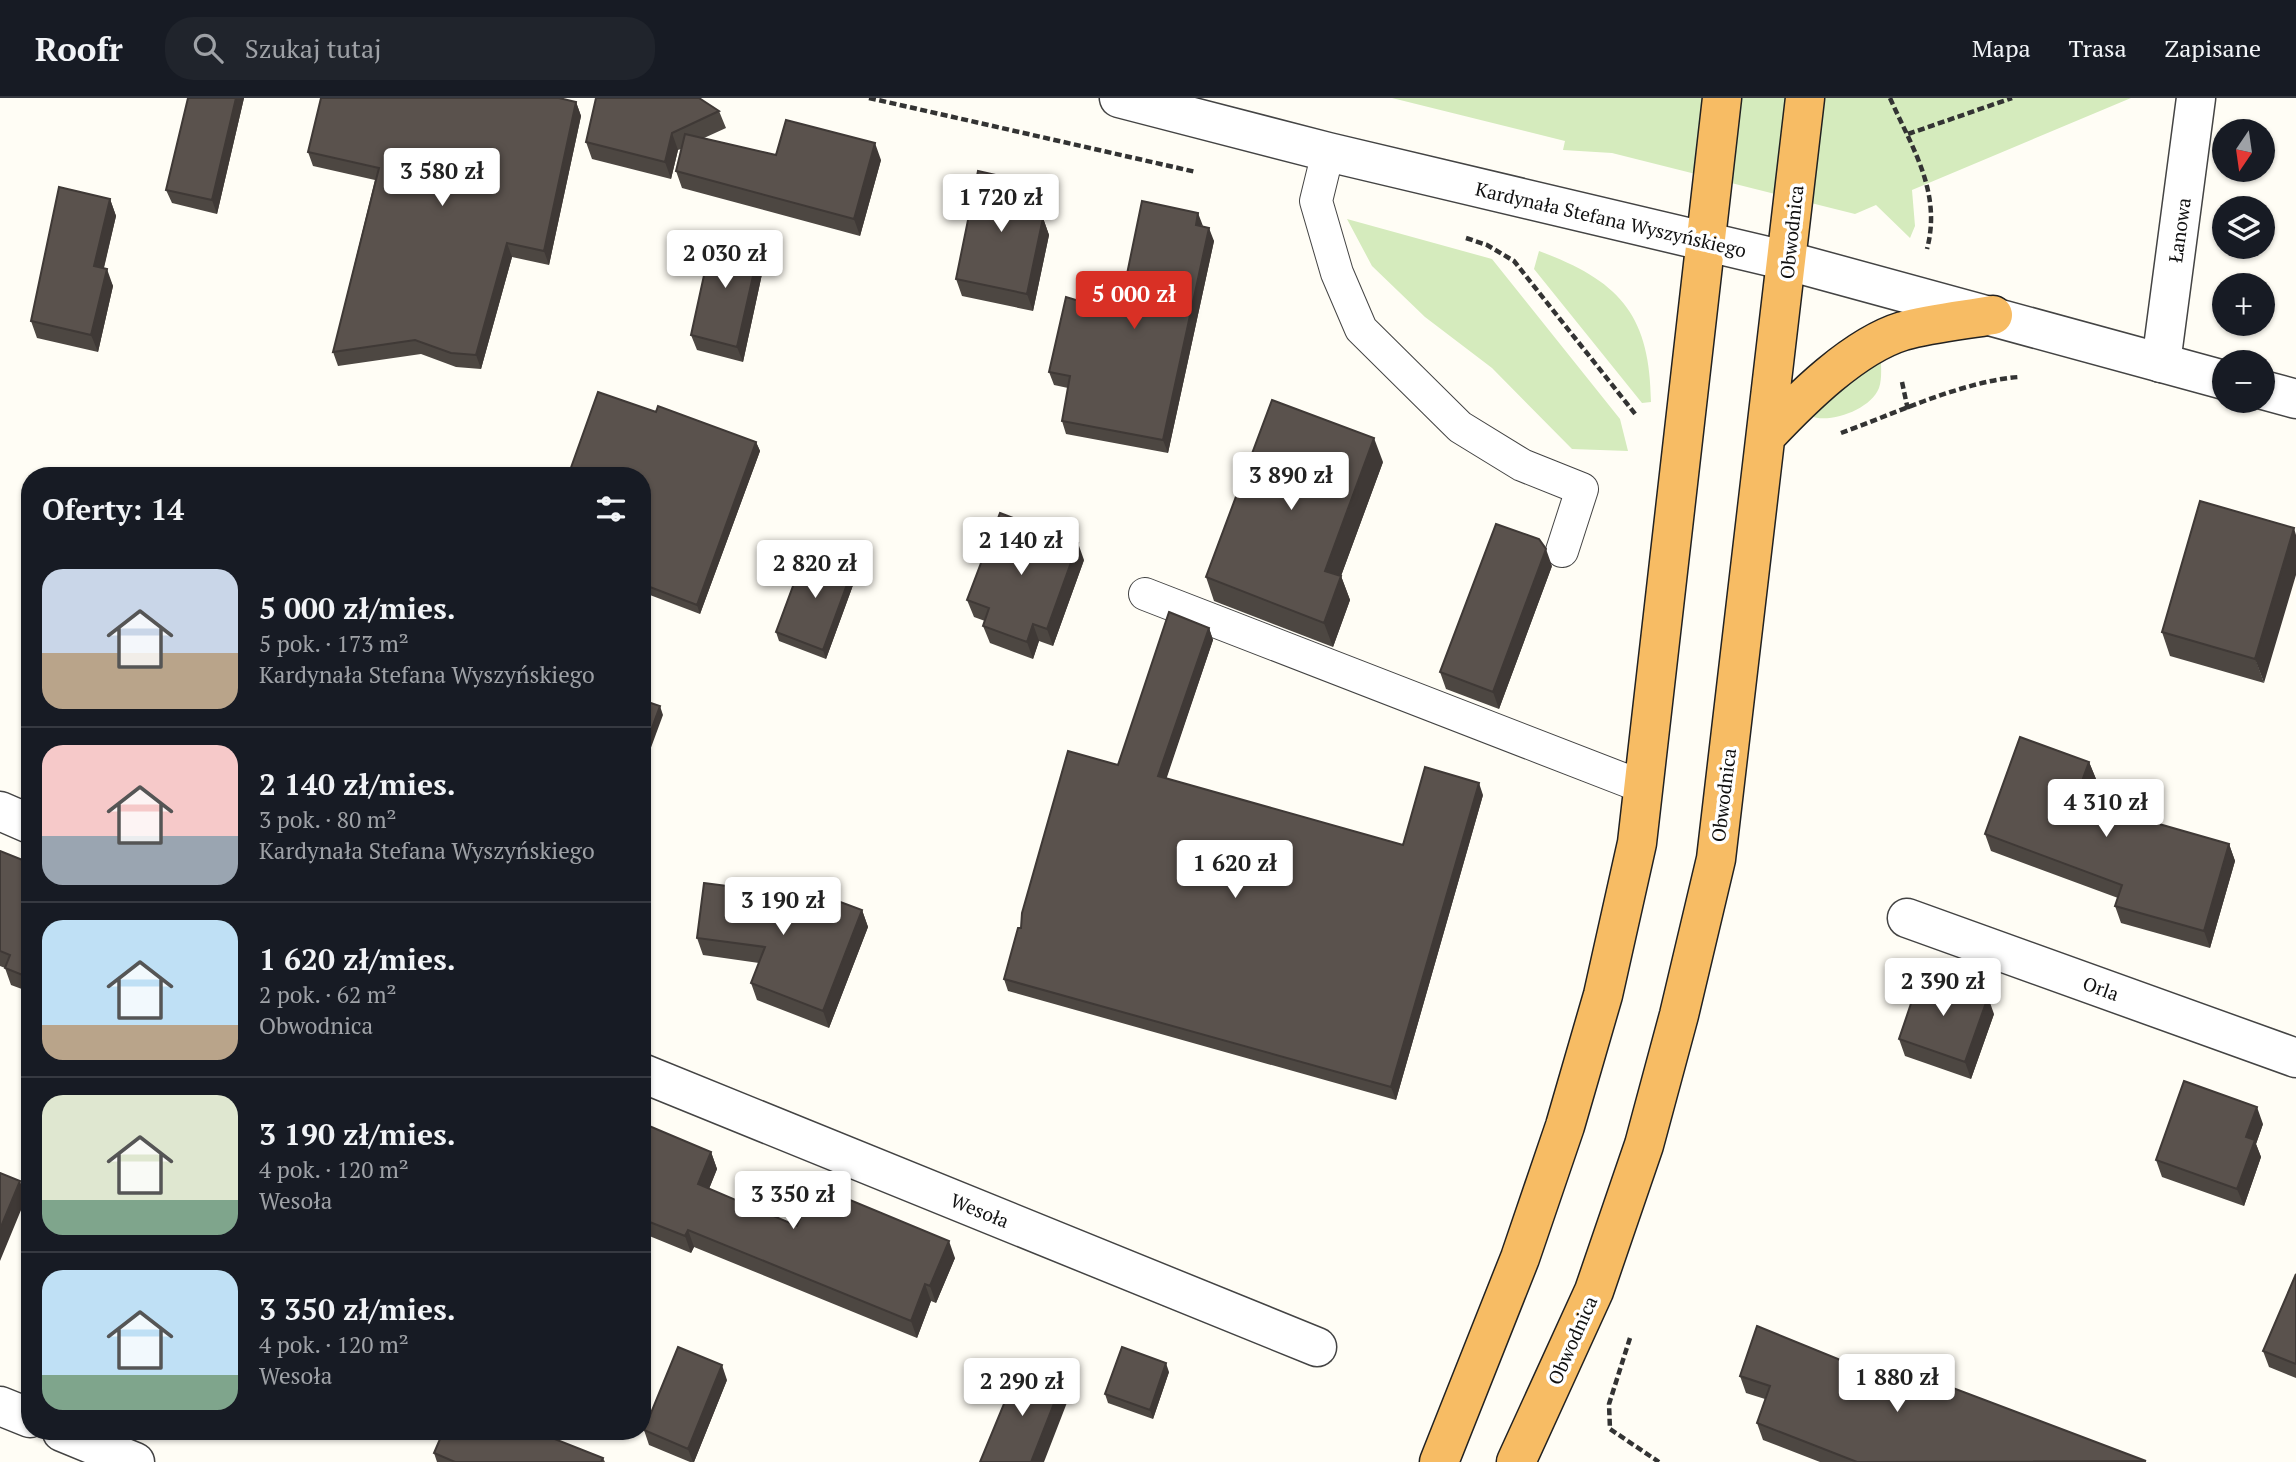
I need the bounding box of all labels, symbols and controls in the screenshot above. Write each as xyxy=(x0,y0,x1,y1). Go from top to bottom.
search box xyxy=(165,17,655,80)
text: Roofr xyxy=(35,27,123,70)
icon: search xyxy=(189,29,227,67)
text: Szukaj tutaj xyxy=(245,31,382,65)
text: Mapa xyxy=(1972,32,2031,64)
text: Trasa xyxy=(2069,32,2127,64)
text: Zapisane xyxy=(2165,32,2261,64)
north arrow xyxy=(2212,119,2275,182)
map controls xyxy=(2212,119,2275,413)
pin: 3 580 zł xyxy=(370,148,514,208)
text: 3 580 zł xyxy=(400,155,484,186)
pin: 1 720 zł xyxy=(929,174,1073,234)
street label: Kardynała Stefana Wyszyńskiego xyxy=(1473,176,1749,262)
text: 1 720 zł xyxy=(959,181,1043,212)
street label: Obwodnica xyxy=(1774,183,1808,280)
street label: Łanowa xyxy=(2162,196,2196,264)
button: layers xyxy=(2212,196,2275,259)
pin: 2 030 zł xyxy=(653,230,797,290)
text: 2 030 zł xyxy=(683,237,767,268)
pin: 5 000 zł xyxy=(1062,272,1206,331)
button: + xyxy=(2212,273,2275,336)
text: 5 000 zł xyxy=(1092,278,1176,309)
button: − xyxy=(2212,350,2275,413)
pin: 3 890 zł xyxy=(1219,452,1363,512)
text: 3 890 zł xyxy=(1249,459,1333,490)
text: Oferty: 14 xyxy=(42,489,184,529)
icon: filters xyxy=(592,490,630,528)
pin: 2 140 zł xyxy=(949,518,1093,577)
text: 2 140 zł xyxy=(979,524,1063,555)
pin: 2 820 zł xyxy=(743,540,887,600)
text: 2 820 zł xyxy=(773,547,857,578)
text: 5 000 zł/mies. xyxy=(259,588,456,628)
icon: home xyxy=(98,597,182,681)
text: 5 pok. · 173 m² xyxy=(259,628,409,659)
text: Kardynała Stefana Wyszyńskiego xyxy=(259,659,595,690)
street label: Obwodnica xyxy=(1705,746,1741,843)
text: 2 140 zł/mies. xyxy=(259,764,456,804)
icon: home xyxy=(98,773,182,857)
pin: 4 310 zł xyxy=(2034,780,2178,839)
text: 4 310 zł xyxy=(2064,786,2148,817)
text: 3 pok. · 80 m² xyxy=(259,804,397,835)
text: Kardynała Stefana Wyszyńskiego xyxy=(259,835,595,866)
pin: 1 620 zł xyxy=(1163,840,1307,900)
text: 1 620 zł xyxy=(1193,847,1277,878)
pin: 3 190 zł xyxy=(711,878,855,937)
text: 3 190 zł xyxy=(741,884,825,915)
text: 1 620 zł/mies. xyxy=(259,939,456,979)
icon: home xyxy=(98,948,182,1032)
pin: 2 390 zł xyxy=(1871,958,2015,1018)
text: 2 390 zł xyxy=(1901,965,1985,996)
street label: Orla xyxy=(2079,970,2123,1006)
text: 2 pok. · 62 m² xyxy=(259,979,397,1010)
text: Obwodnica xyxy=(259,1010,373,1041)
text: 3 190 zł/mies. xyxy=(259,1114,456,1154)
icon: home xyxy=(98,1123,182,1207)
text: 4 pok. · 120 m² xyxy=(259,1154,409,1185)
pin: 3 350 zł xyxy=(721,1172,865,1231)
text: 3 350 zł xyxy=(751,1178,835,1209)
text: Wesoła xyxy=(259,1185,332,1216)
street label: Wesoła xyxy=(947,1187,1013,1233)
text: 3 350 zł/mies. xyxy=(259,1289,456,1329)
street label: Obwodnica xyxy=(1541,1291,1603,1388)
icon: home xyxy=(98,1298,182,1382)
text: 4 pok. · 120 m² xyxy=(259,1329,409,1360)
pin: 1 880 zł xyxy=(1825,1354,1969,1414)
pin: 2 290 zł xyxy=(950,1358,1094,1418)
text: Wesoła xyxy=(259,1360,332,1391)
text: 1 880 zł xyxy=(1855,1361,1939,1392)
text: 2 290 zł xyxy=(980,1365,1064,1396)

